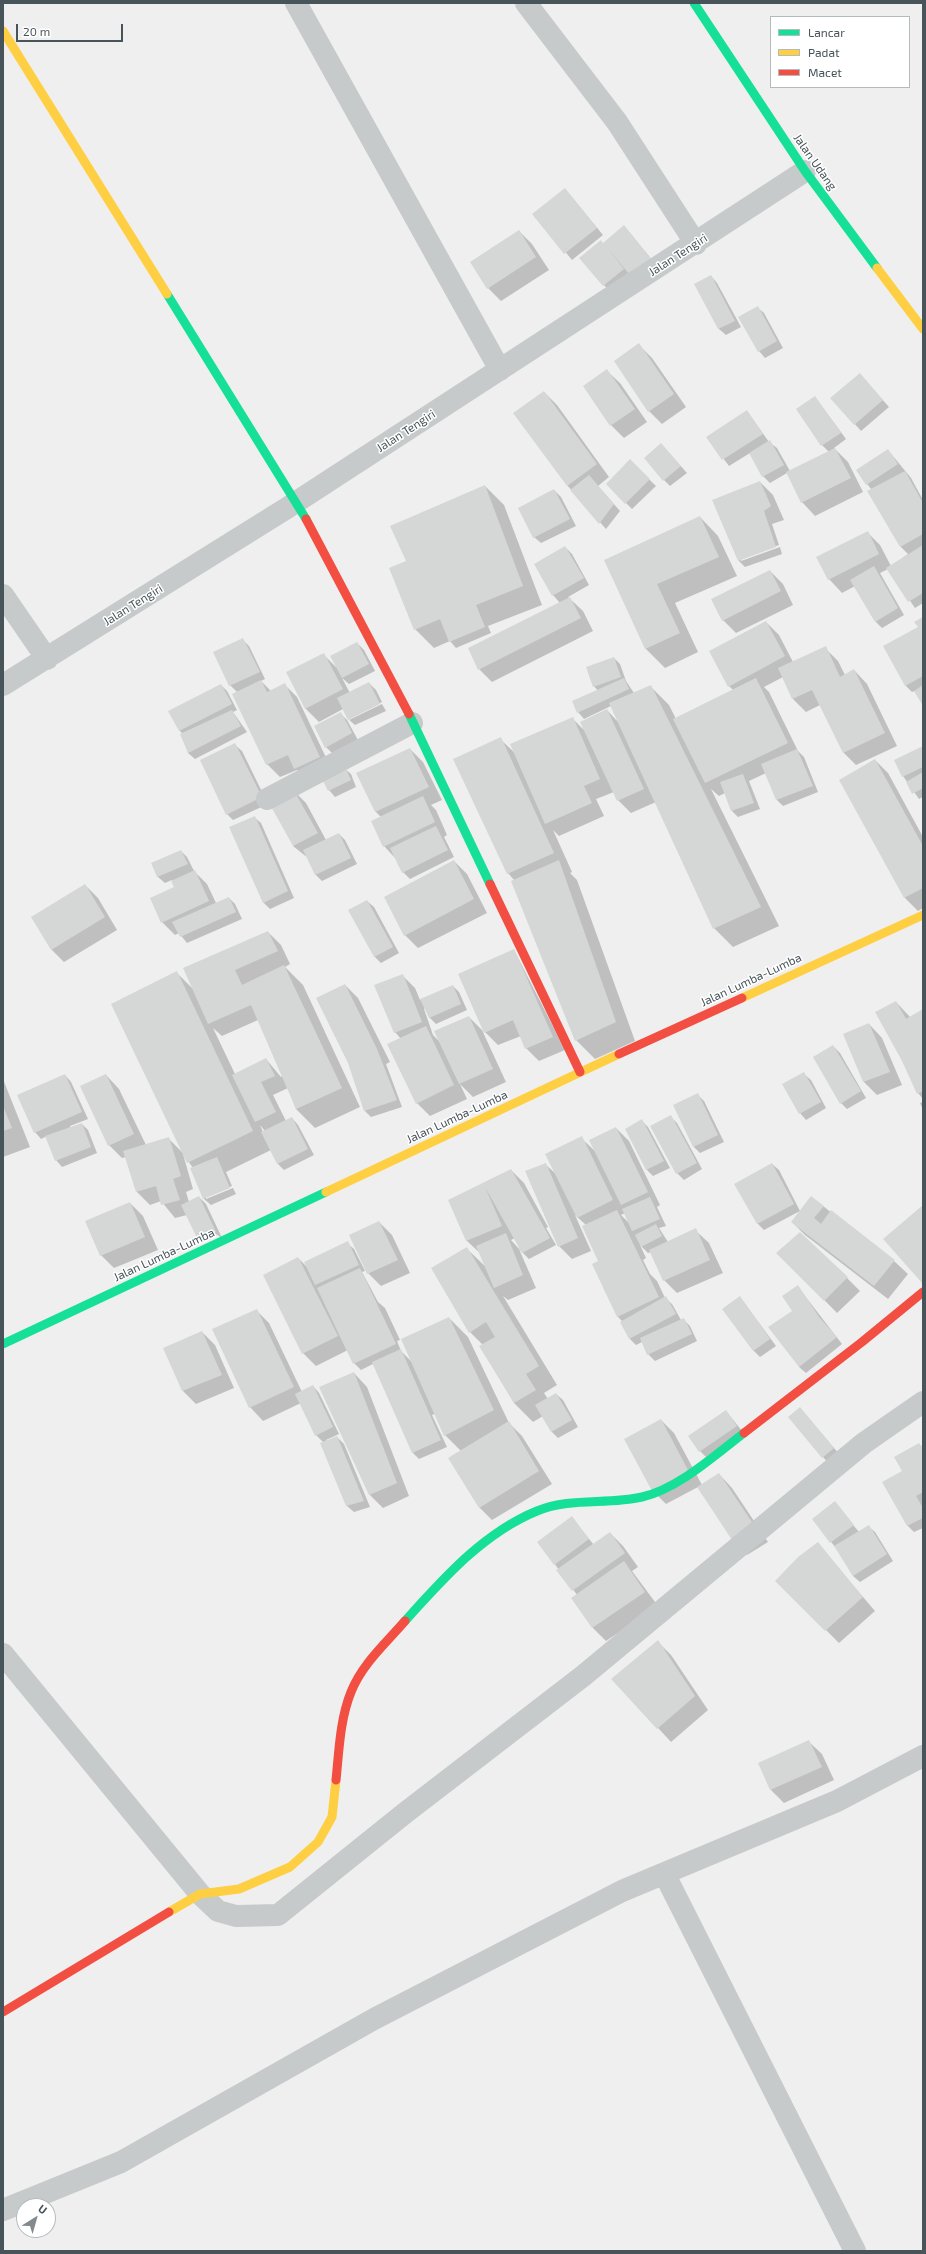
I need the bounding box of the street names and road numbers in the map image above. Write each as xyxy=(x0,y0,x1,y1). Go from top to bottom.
street label: Jalan Udang xyxy=(790,131,840,193)
street label: Jalan Tengiri xyxy=(646,231,710,279)
street label: Jalan Tengiri xyxy=(374,407,438,455)
street label: Jalan Tengiri xyxy=(101,581,165,629)
street label: Jalan Lumba-Lumba xyxy=(698,950,804,1010)
street label: Jalan Lumba-Lumba xyxy=(404,1087,510,1147)
street label: Jalan Lumba-Lumba xyxy=(111,1225,217,1285)

